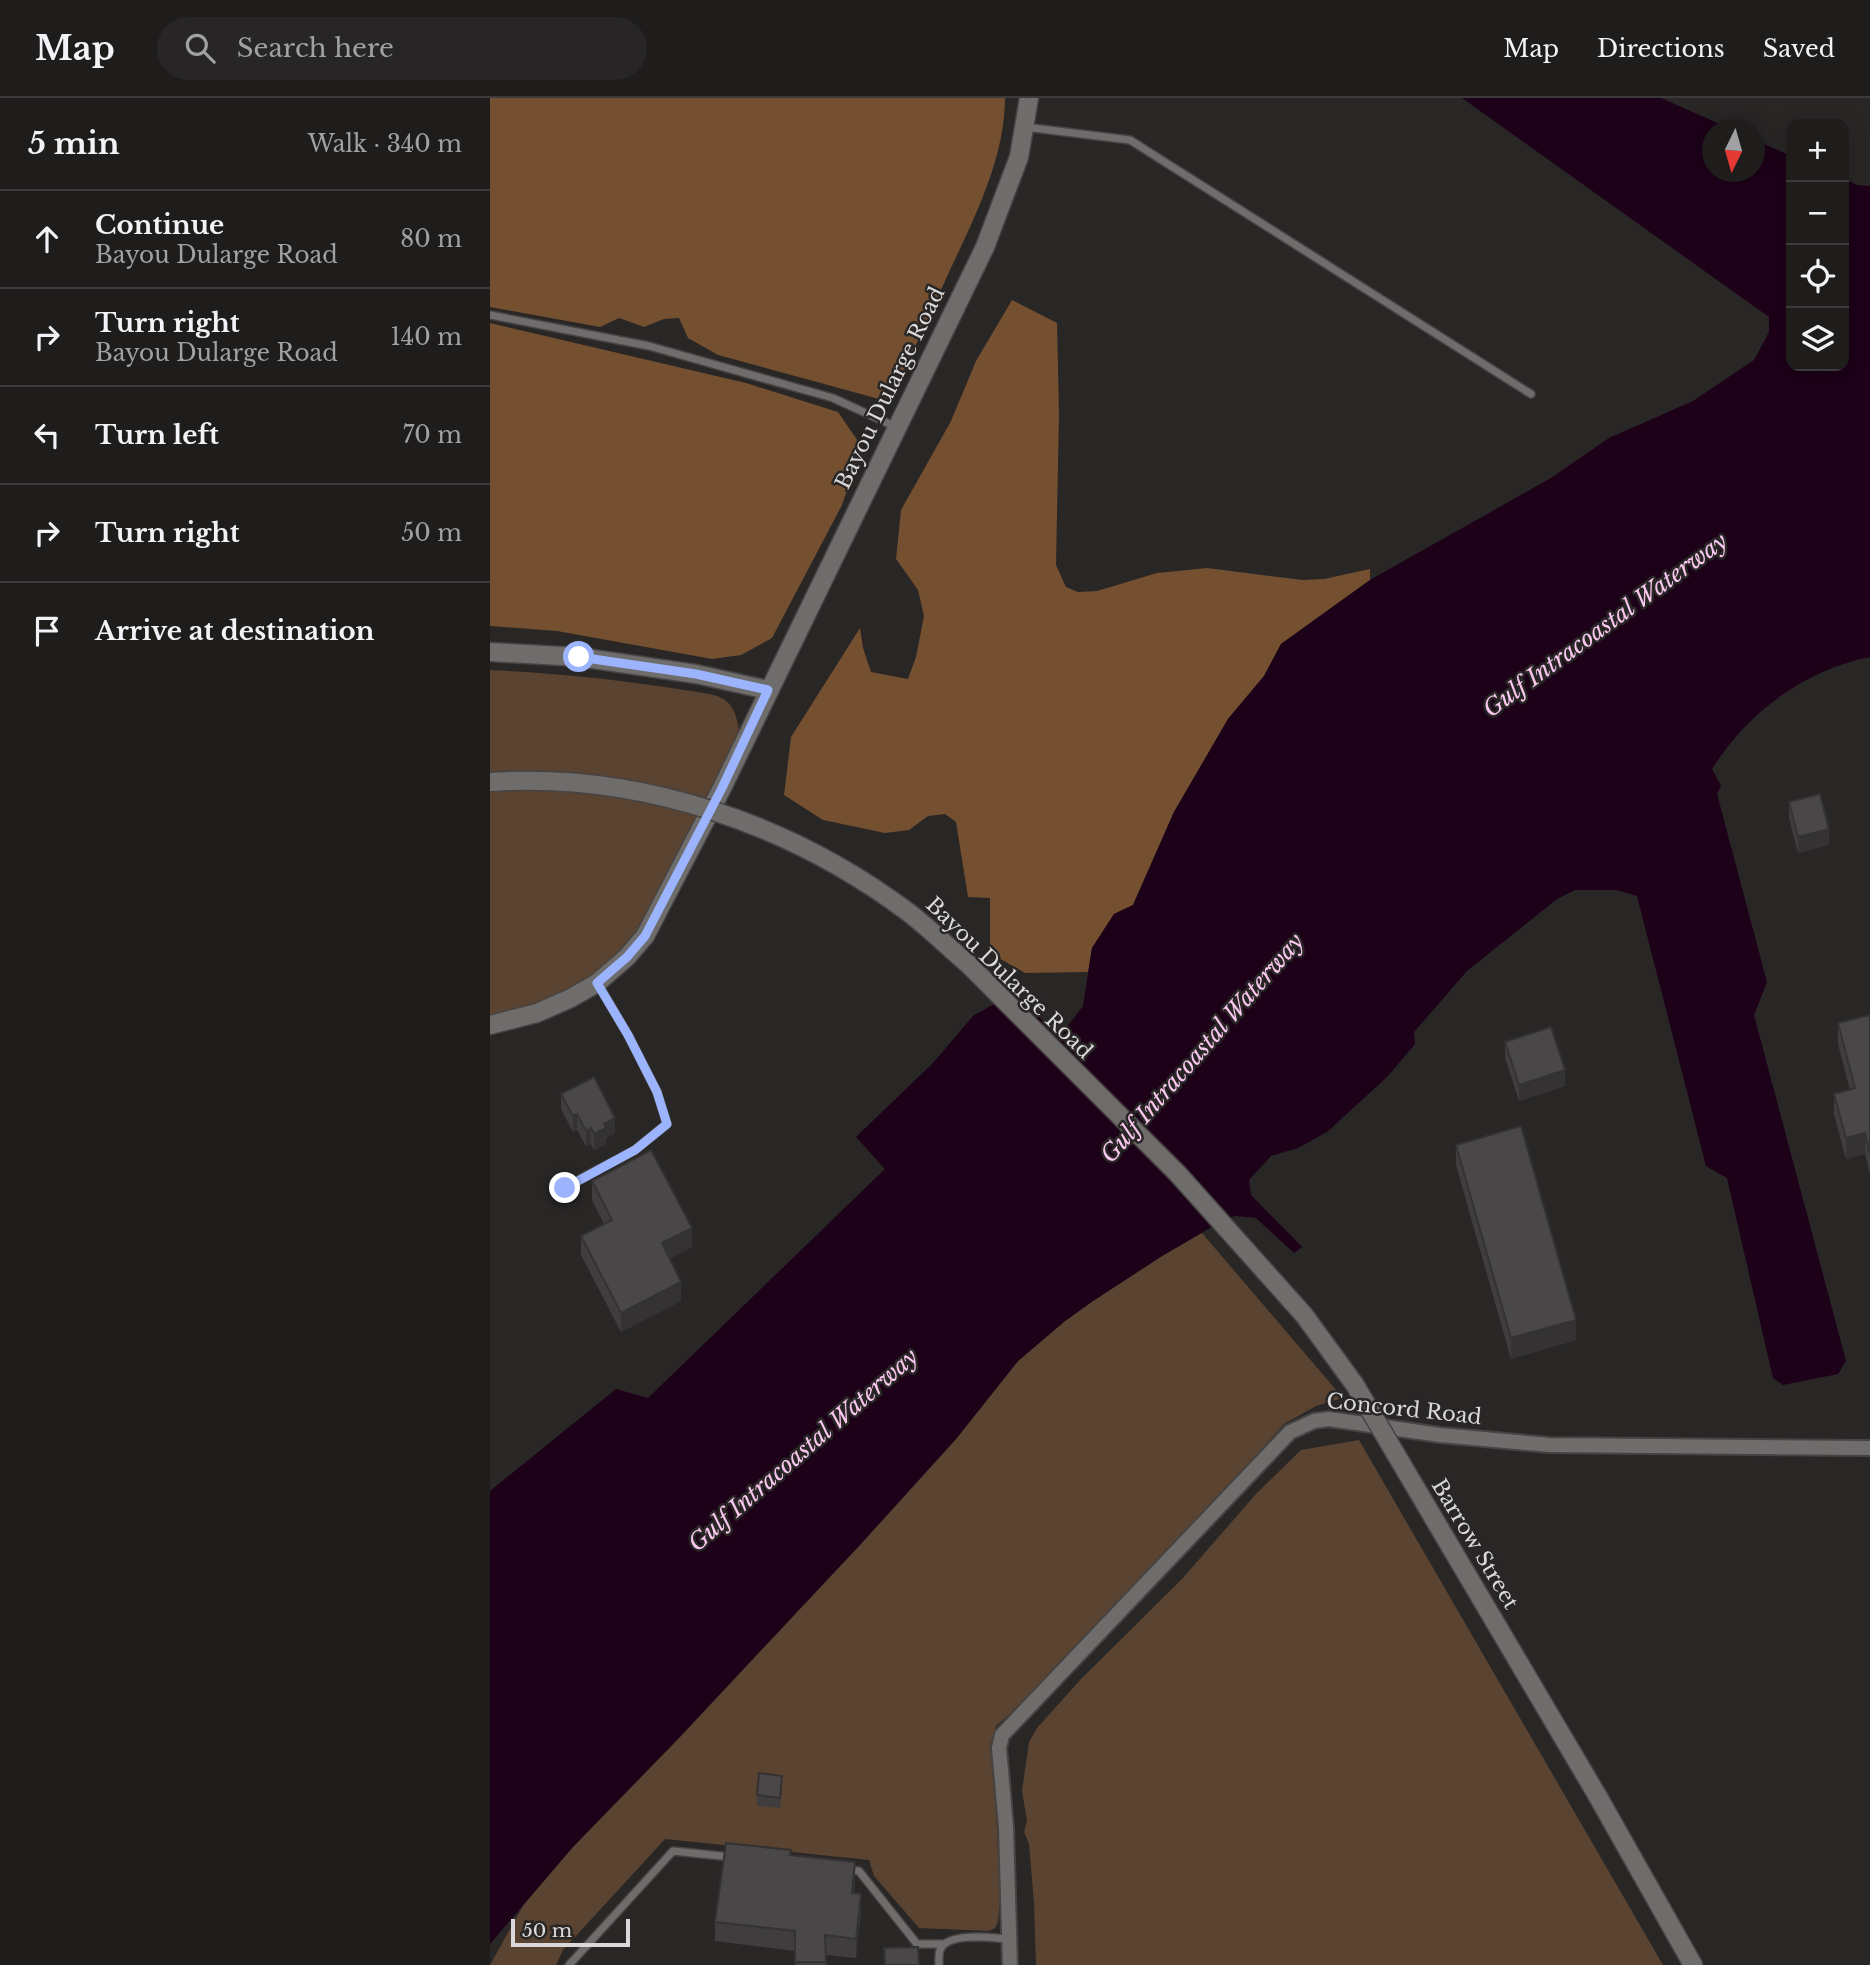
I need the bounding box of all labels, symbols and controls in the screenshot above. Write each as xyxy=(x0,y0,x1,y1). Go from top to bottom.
search box xyxy=(157,17,647,80)
text: Map xyxy=(35,28,115,69)
icon: search xyxy=(181,29,219,67)
text: Search here xyxy=(237,32,394,64)
text: Map xyxy=(1503,34,1559,63)
text: Directions xyxy=(1597,34,1725,63)
text: Saved xyxy=(1763,34,1835,63)
north arrow xyxy=(1702,119,1765,182)
map controls xyxy=(1786,119,1849,371)
button: + xyxy=(1786,119,1849,182)
text: 5 min xyxy=(28,125,120,162)
text: Walk · 340 m xyxy=(308,130,462,158)
button: − xyxy=(1786,182,1849,245)
text: Continue xyxy=(95,209,224,241)
icon: ahead xyxy=(28,220,66,258)
text: 80 m xyxy=(400,225,462,253)
text: Bayou Dularge Road xyxy=(95,241,338,269)
button: locate xyxy=(1786,245,1849,308)
street label: Bayou Dularge Road xyxy=(830,283,950,493)
text: Turn right xyxy=(95,307,240,339)
button: layers xyxy=(1786,308,1849,371)
icon: right xyxy=(28,318,66,356)
text: 140 m xyxy=(391,323,462,351)
text: Bayou Dularge Road xyxy=(95,339,338,367)
icon: left xyxy=(28,416,66,454)
text: Turn left xyxy=(95,419,219,451)
text: 70 m xyxy=(403,421,462,449)
icon: right xyxy=(28,514,66,552)
text: Turn right xyxy=(95,517,240,549)
text: 50 m xyxy=(401,519,462,547)
water label: Gulf Intracoastal Waterway xyxy=(1477,527,1733,723)
icon: arrive xyxy=(28,612,66,650)
text: Arrive at destination xyxy=(95,615,375,647)
route start xyxy=(563,641,594,672)
street label: Bayou Dularge Road xyxy=(920,892,1098,1064)
water label: Gulf Intracoastal Waterway xyxy=(1095,927,1309,1168)
route end xyxy=(549,1172,580,1203)
water label: Gulf Intracoastal Waterway xyxy=(683,1343,924,1557)
street label: Concord Road xyxy=(1325,1388,1483,1430)
street label: Barrow Street xyxy=(1426,1474,1524,1614)
scale bar xyxy=(511,1916,630,1948)
text: 50 m xyxy=(522,1919,572,1942)

